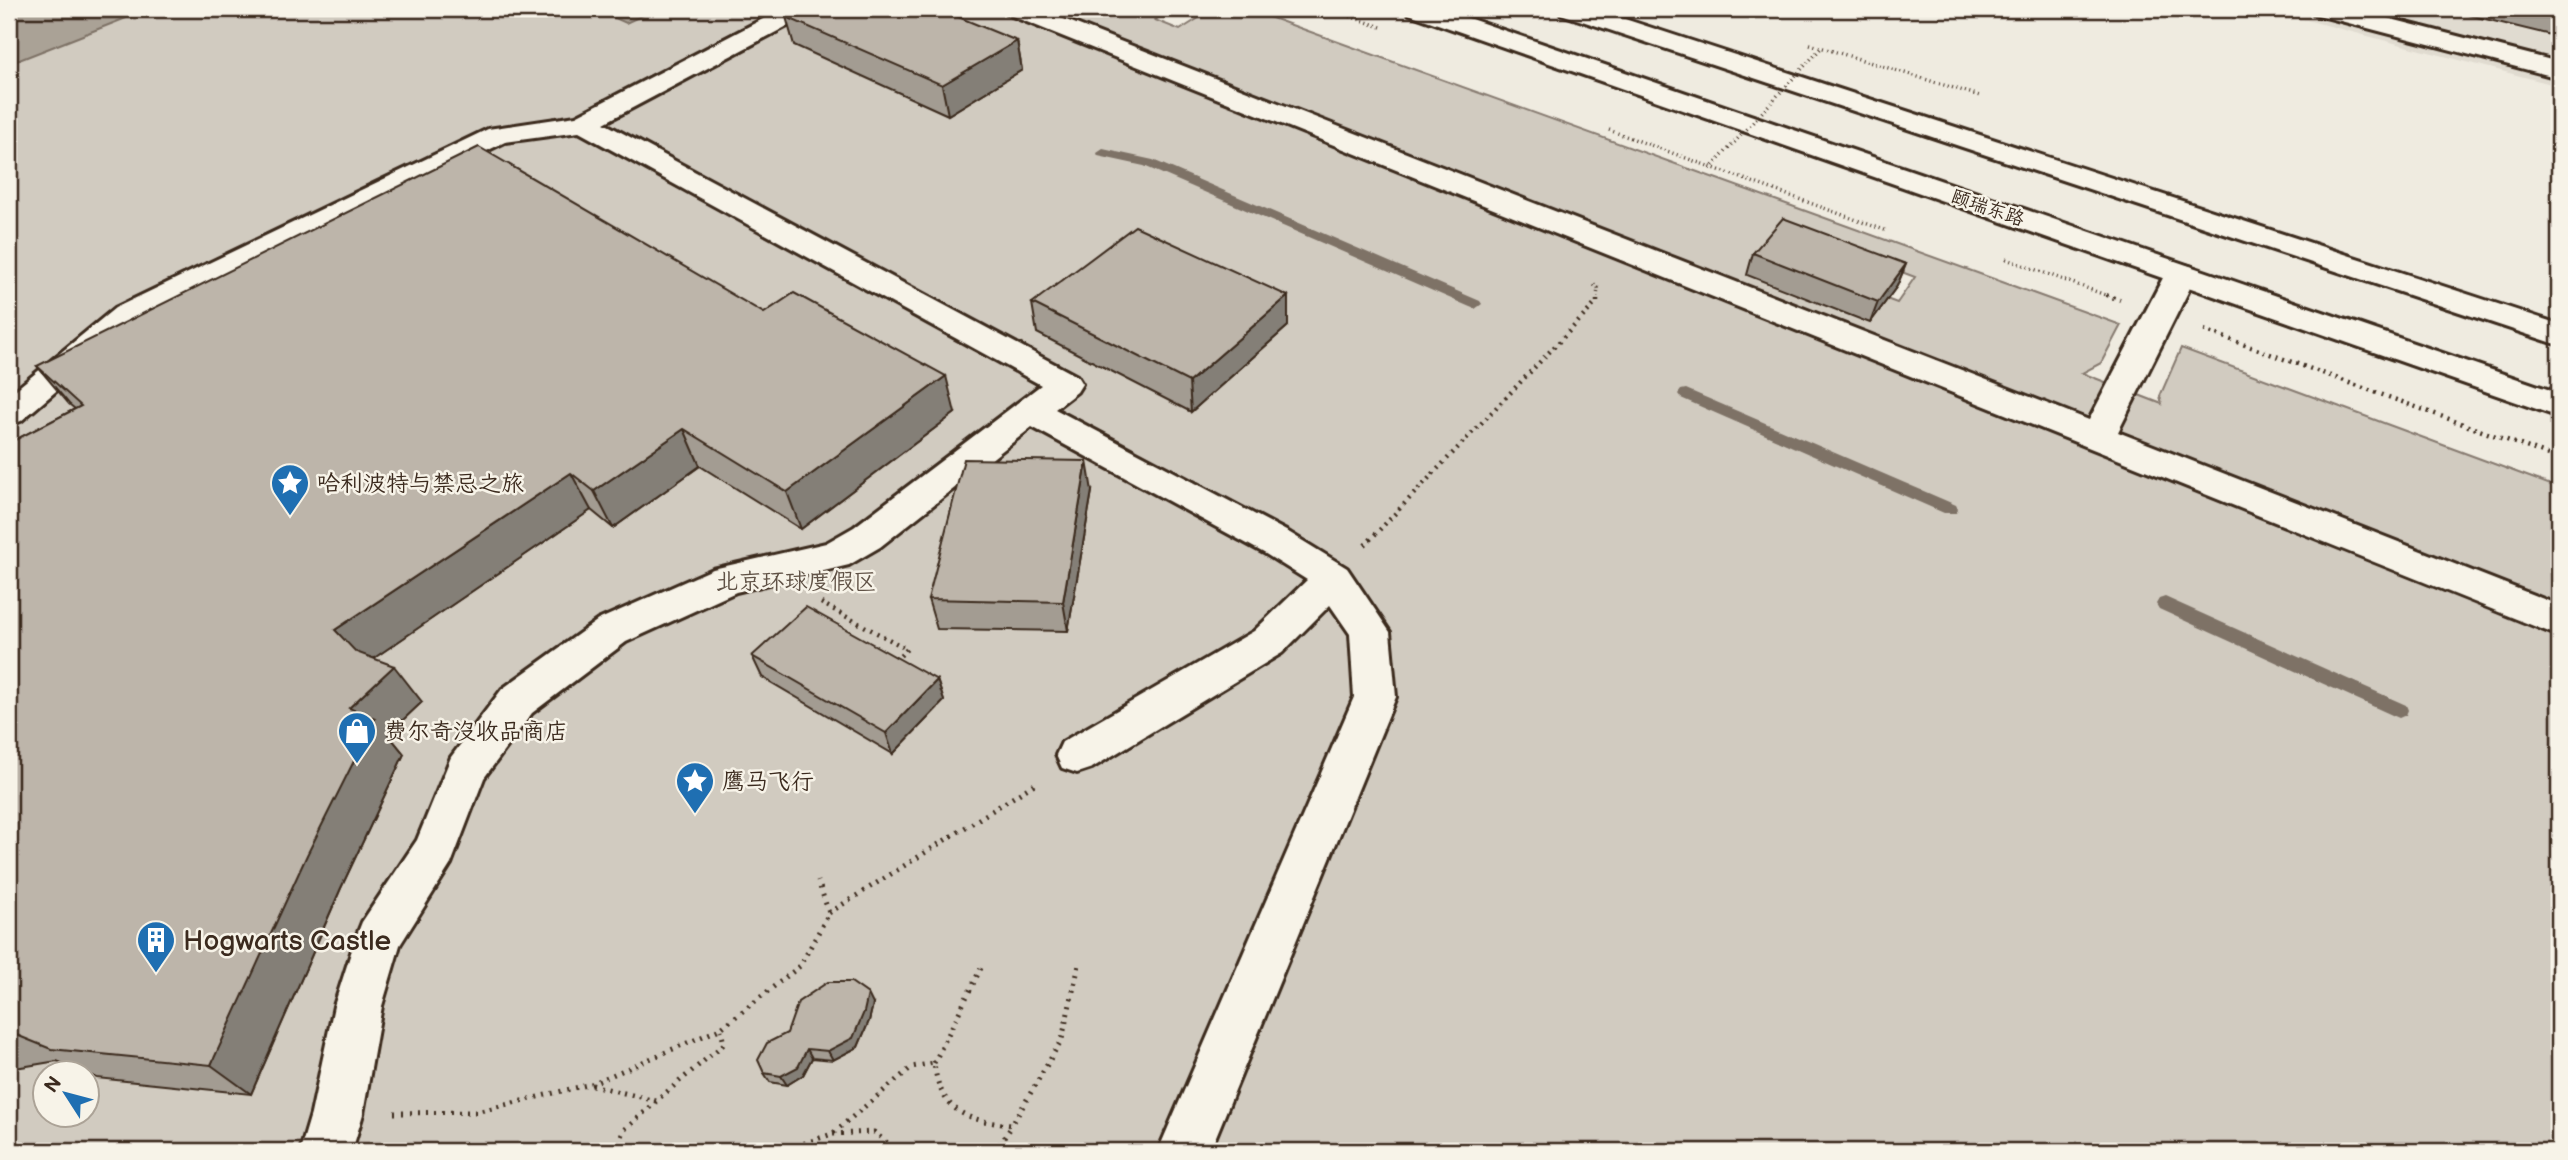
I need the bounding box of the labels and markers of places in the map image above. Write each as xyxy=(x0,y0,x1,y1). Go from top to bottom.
place icon: 哈利波特与禁忌之旅 xyxy=(269,462,311,517)
place label: 哈利波特与禁忌之旅 xyxy=(317,470,524,498)
shop icon: 费尔奇没收品商店 xyxy=(336,710,378,765)
place label: 费尔奇没收品商店 xyxy=(384,718,568,746)
place icon: 鹰马飞行 xyxy=(674,760,716,815)
place label: 鹰马飞行 xyxy=(722,768,814,796)
building icon: Hogwarts Castle xyxy=(135,919,177,974)
place label: Hogwarts Castle xyxy=(183,925,391,958)

